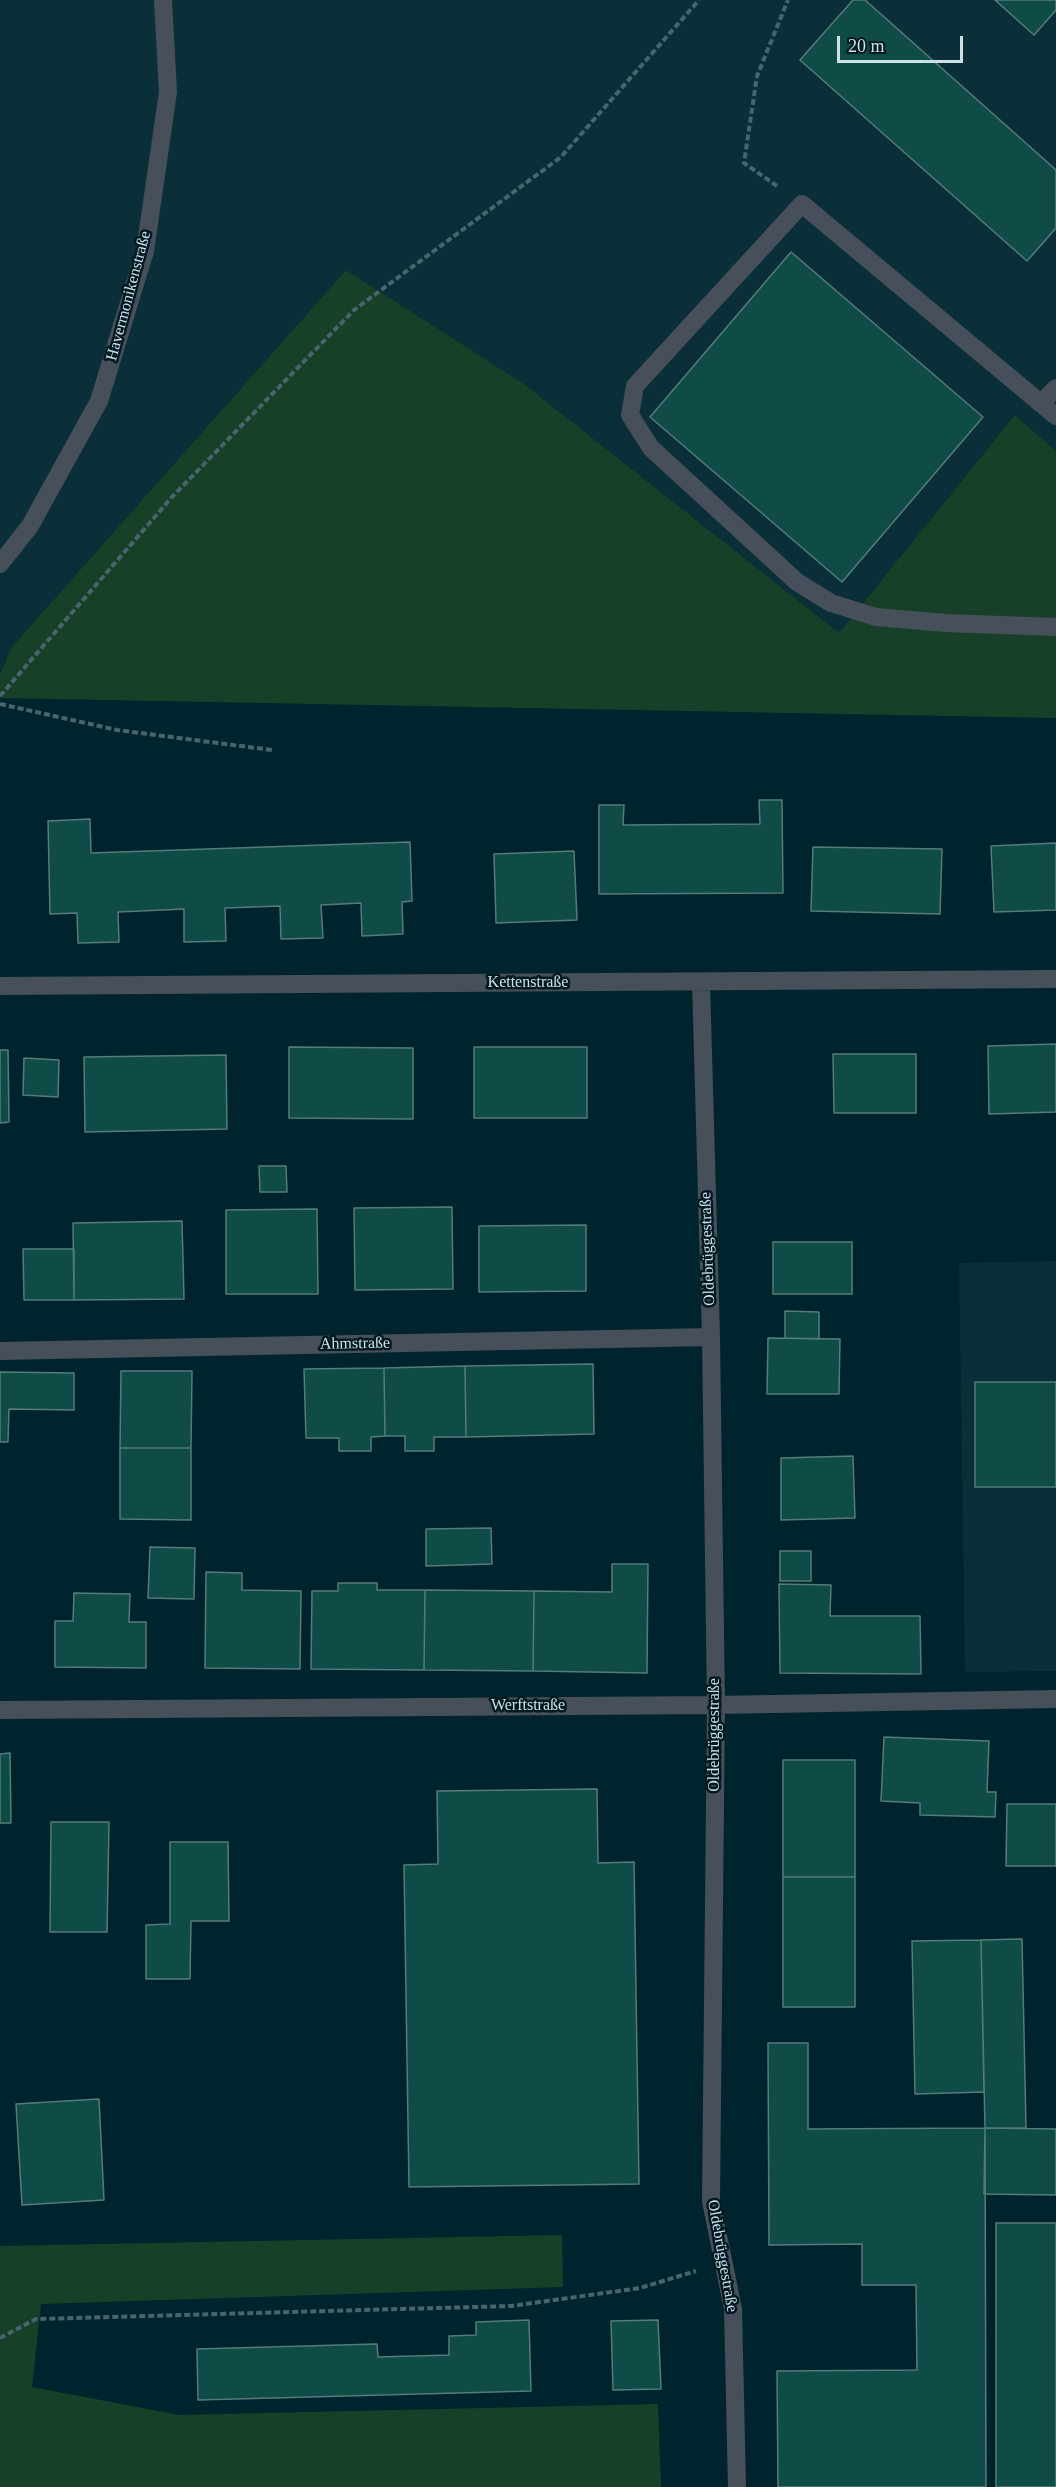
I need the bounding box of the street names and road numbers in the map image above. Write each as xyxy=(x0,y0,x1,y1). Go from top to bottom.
street label: Havermonikenstraße xyxy=(102,229,156,363)
street label: Kettenstraße xyxy=(488,973,568,993)
street label: Oldebrüggestraße xyxy=(696,1192,720,1306)
street label: Ahmstraße xyxy=(320,1334,390,1354)
street label: Oldebrüggestraße xyxy=(705,1678,725,1792)
street label: Werftstraße xyxy=(491,1696,565,1716)
street label: Oldebrüggestraße xyxy=(703,2198,741,2314)

